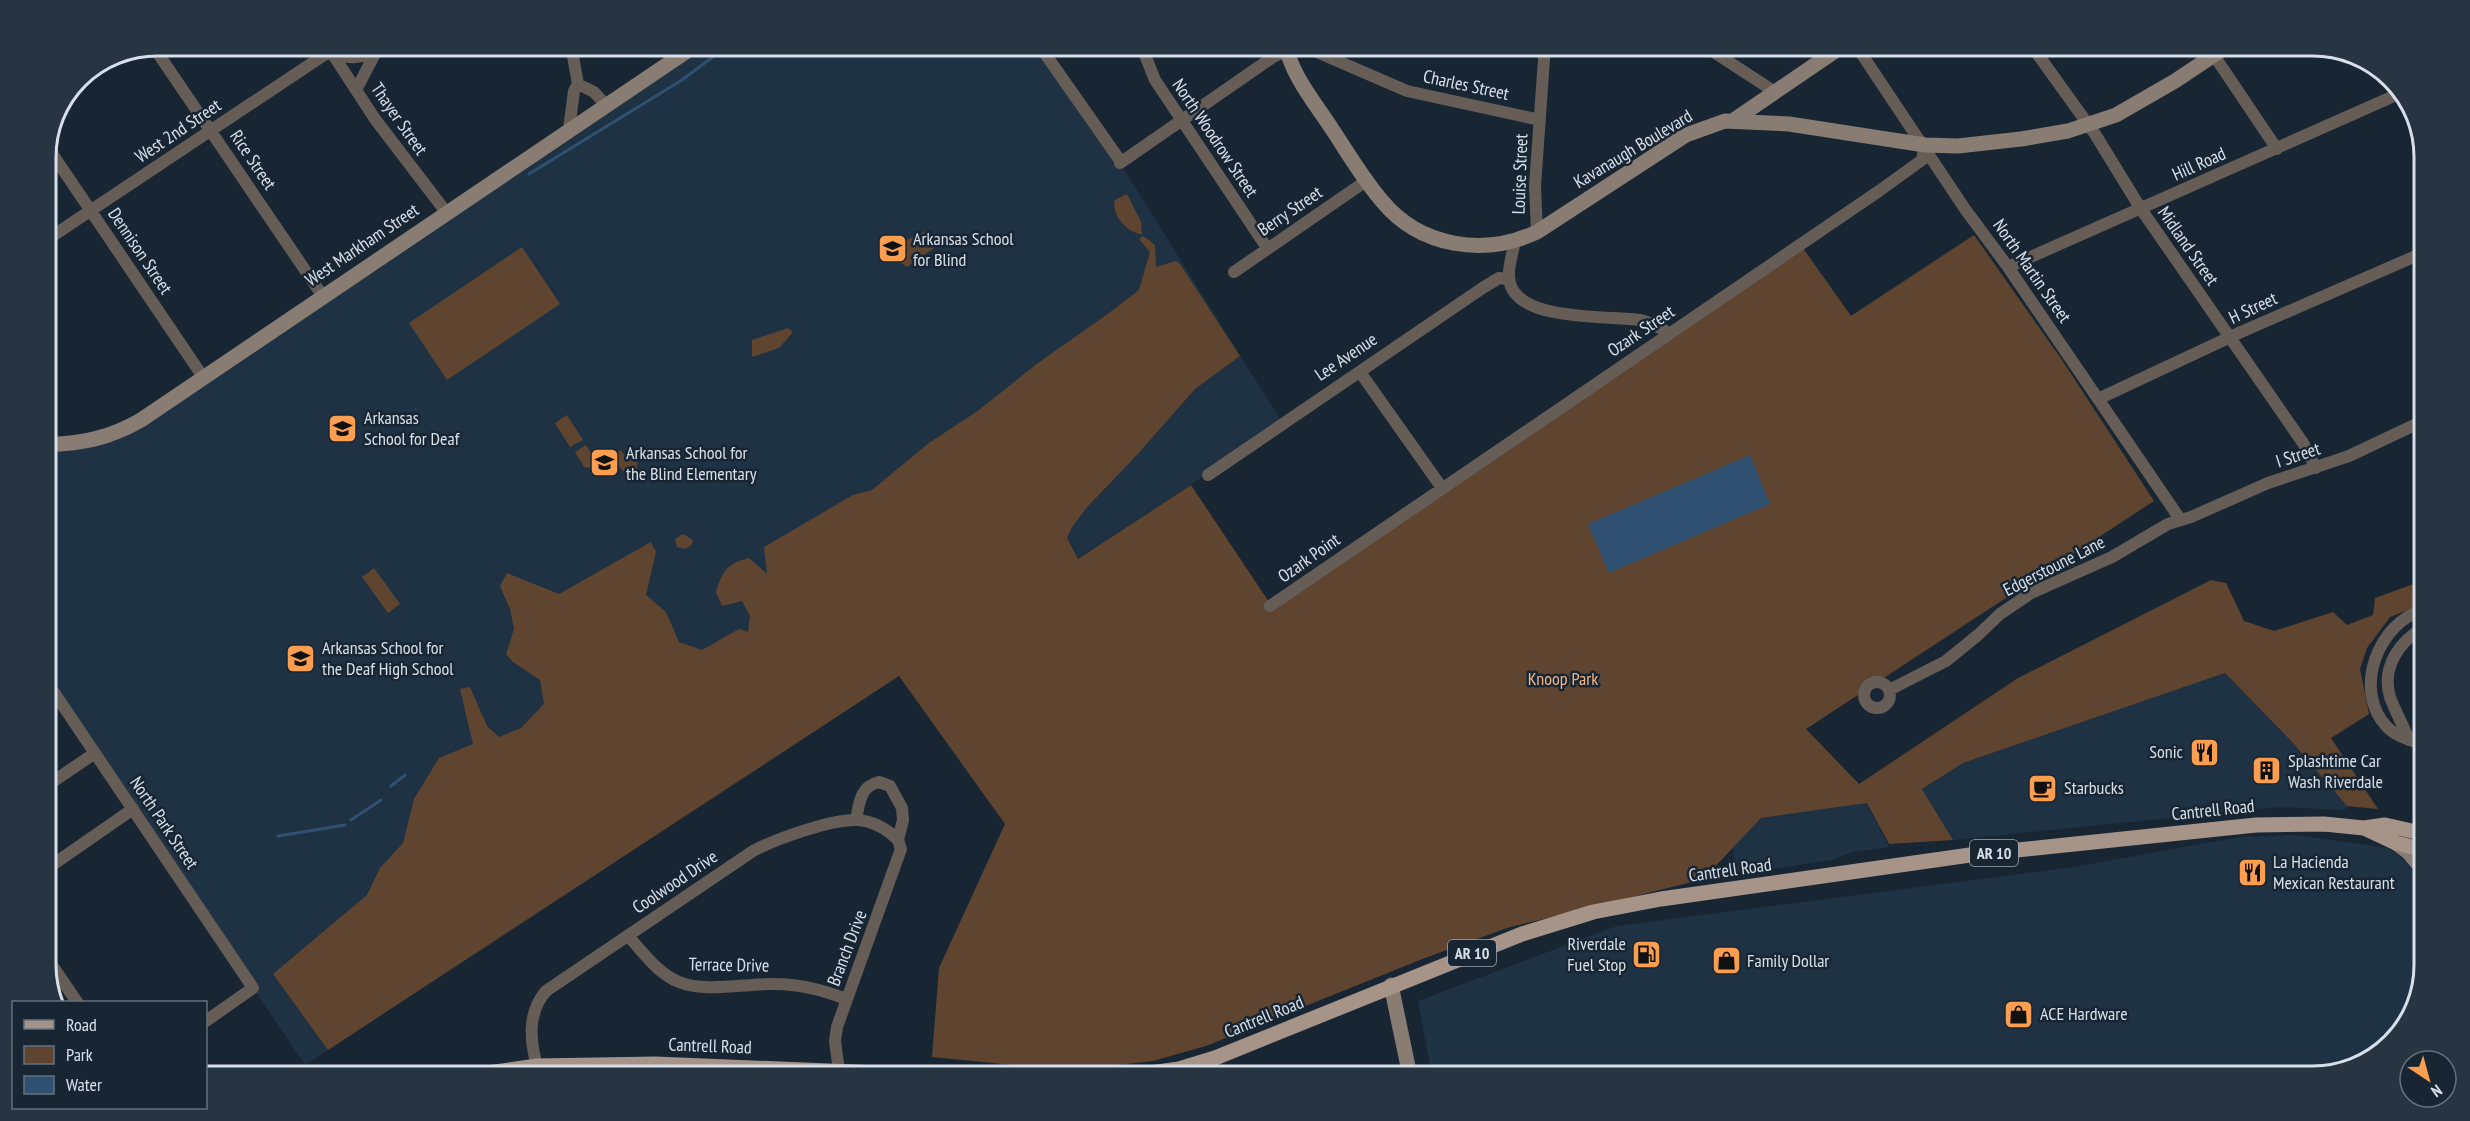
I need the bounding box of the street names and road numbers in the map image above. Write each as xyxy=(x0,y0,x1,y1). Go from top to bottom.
street label: Charles Street xyxy=(1421,64,1511,105)
street label: North Woodrow Street xyxy=(1167,74,1264,201)
street label: Thayer Street xyxy=(366,78,433,159)
street label: West 2nd Street xyxy=(130,93,225,168)
street label: Kavanaugh Boulevard xyxy=(1569,104,1696,193)
street label: Rice Street xyxy=(225,125,282,194)
street label: Louise Street xyxy=(1507,133,1532,215)
street label: Hill Road xyxy=(2168,142,2229,186)
street label: Berry Street xyxy=(1253,181,1326,241)
street label: West Markham Street xyxy=(300,198,423,291)
street label: Midland Street xyxy=(2153,202,2224,290)
street label: Dennison Street xyxy=(103,203,178,298)
street label: North Martin Street xyxy=(1988,214,2077,327)
street label: H Street xyxy=(2225,286,2281,329)
street label: Ozark Street xyxy=(1603,300,1679,361)
street label: Lee Avenue xyxy=(1310,327,1381,386)
street label: I Street xyxy=(2273,437,2323,472)
street label: Ozark Point xyxy=(1273,528,1344,587)
street label: Edgerstoune Lane xyxy=(1999,530,2108,601)
street label: North Park Street xyxy=(125,772,204,874)
street label: Cantrell Road xyxy=(2170,794,2256,825)
road number: AR 10 xyxy=(1970,840,2018,866)
street label: Coolwood Drive xyxy=(628,845,722,918)
street label: Cantrell Road xyxy=(1687,852,1773,887)
street label: Branch Drive xyxy=(822,907,871,989)
road number: AR 10 xyxy=(1448,940,1496,966)
street label: Terrace Drive xyxy=(688,952,770,977)
street label: Cantrell Road xyxy=(1221,990,1307,1043)
street label: Cantrell Road xyxy=(668,1033,752,1058)

